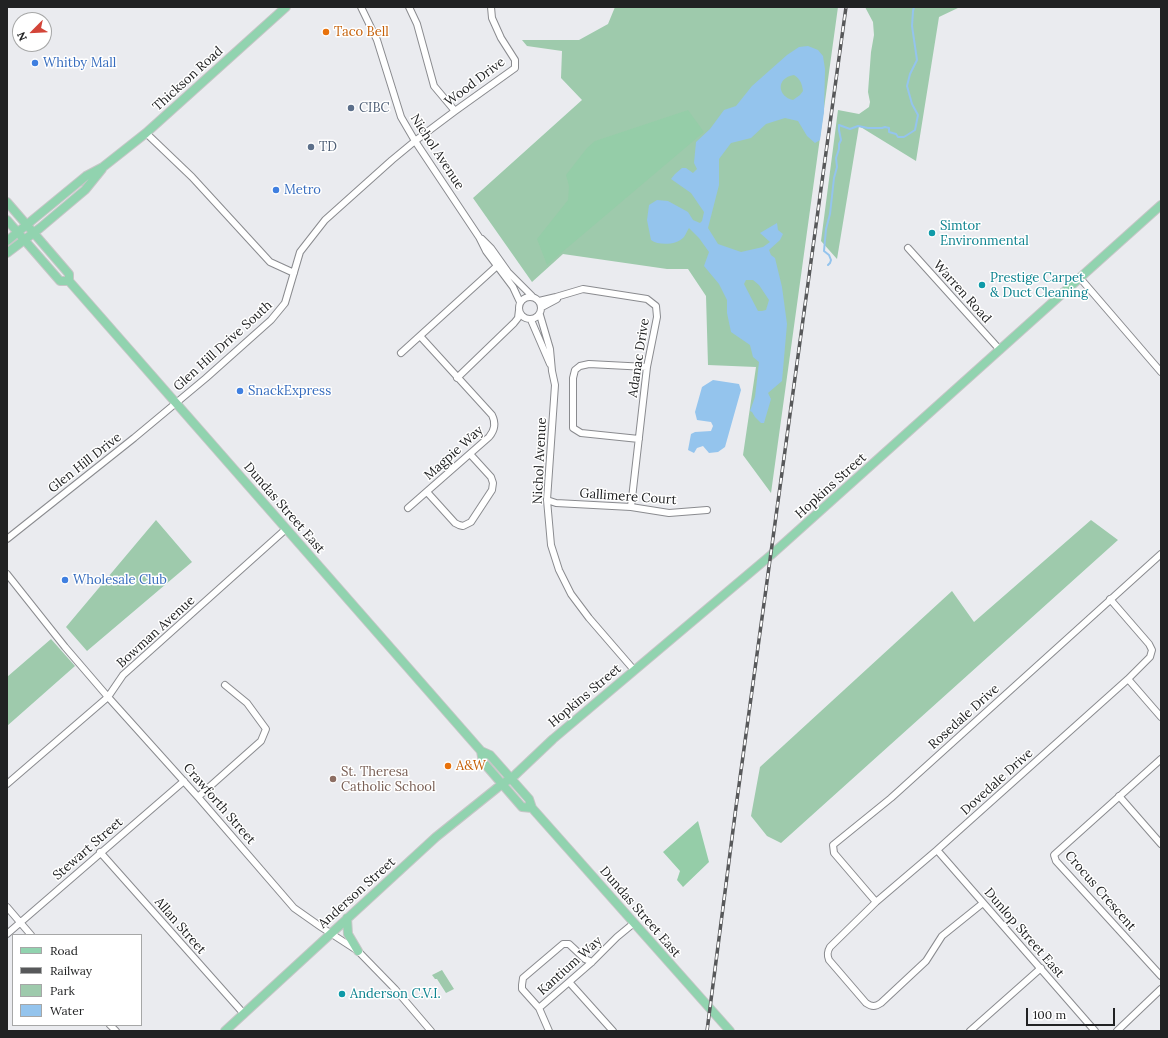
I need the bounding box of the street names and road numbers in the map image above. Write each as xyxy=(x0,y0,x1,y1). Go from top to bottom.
street label: Thickson Road xyxy=(150,44,226,114)
street label: Wood Drive xyxy=(442,54,508,110)
street label: Nichol Avenue xyxy=(407,111,467,193)
street label: Warren Road xyxy=(930,257,994,327)
street label: Glen Hill Drive South xyxy=(170,298,276,394)
street label: Adanac Drive xyxy=(625,317,653,399)
street label: Nichol Avenue xyxy=(530,417,550,505)
street label: Magpie Way xyxy=(421,423,487,483)
street label: Glen Hill Drive xyxy=(45,430,125,496)
street label: Hopkins Street xyxy=(792,450,870,522)
street label: Dundas Street East xyxy=(240,459,328,557)
street label: Gallimere Court xyxy=(579,486,677,508)
street label: Bowman Avenue xyxy=(114,593,198,671)
street label: Hopkins Street xyxy=(545,661,625,731)
street label: Rosedale Drive xyxy=(925,681,1003,753)
street label: Dovedale Drive xyxy=(958,746,1036,818)
street label: Crawforth Street xyxy=(180,760,258,848)
street label: Stewart Street xyxy=(50,814,126,884)
street label: Crocus Crescent xyxy=(1061,848,1139,934)
street label: Anderson Street xyxy=(315,854,399,932)
street label: Dundas Street East xyxy=(596,863,684,961)
street label: Dunlop Street East xyxy=(981,885,1067,981)
street label: Allan Street xyxy=(151,894,209,958)
street label: Kantium Way xyxy=(535,933,605,999)

